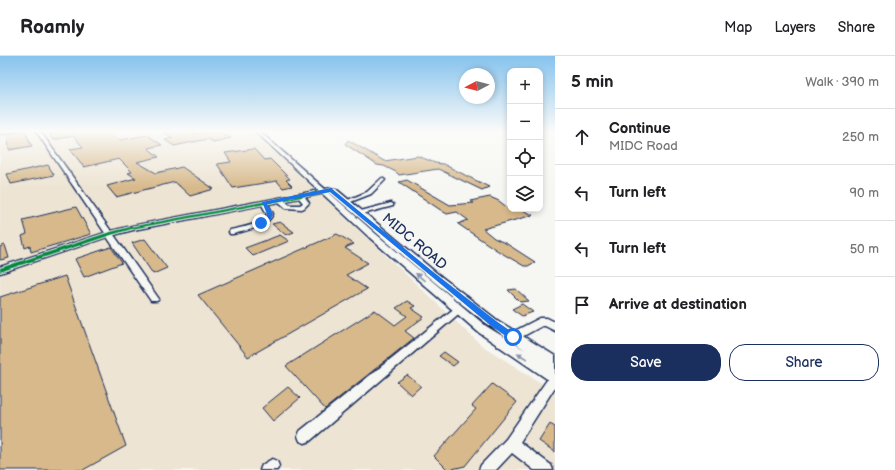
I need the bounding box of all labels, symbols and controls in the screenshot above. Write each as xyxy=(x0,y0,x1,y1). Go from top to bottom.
text: Roamly xyxy=(20,16,84,39)
text: Map xyxy=(724,19,752,36)
text: Layers xyxy=(774,19,816,36)
text: Share xyxy=(838,19,875,36)
north arrow xyxy=(459,68,495,104)
map controls xyxy=(507,68,543,212)
button: + xyxy=(507,68,543,104)
text: 5 min xyxy=(571,72,614,92)
text: Walk · 390 m xyxy=(805,74,879,90)
button: − xyxy=(507,104,543,140)
text: Continue xyxy=(609,119,671,138)
icon: ahead xyxy=(571,126,593,148)
text: 250 m xyxy=(842,129,879,145)
text: MIDC Road xyxy=(609,138,678,154)
button: locate xyxy=(507,140,543,176)
button: layers xyxy=(507,176,543,212)
icon: left xyxy=(571,182,593,204)
text: Turn left xyxy=(609,183,666,202)
text: 90 m xyxy=(850,185,879,201)
street label: MIDC ROAD xyxy=(379,209,450,273)
route end xyxy=(252,214,270,232)
icon: left xyxy=(571,238,593,260)
text: Turn left xyxy=(609,239,666,258)
text: 50 m xyxy=(850,241,879,257)
one-way arrow xyxy=(414,272,425,281)
icon: arrive xyxy=(571,294,593,316)
text: Arrive at destination xyxy=(609,295,747,314)
route start xyxy=(504,328,522,346)
button: Save xyxy=(571,344,721,381)
button: Share xyxy=(729,344,879,381)
one-way arrow xyxy=(516,353,528,360)

